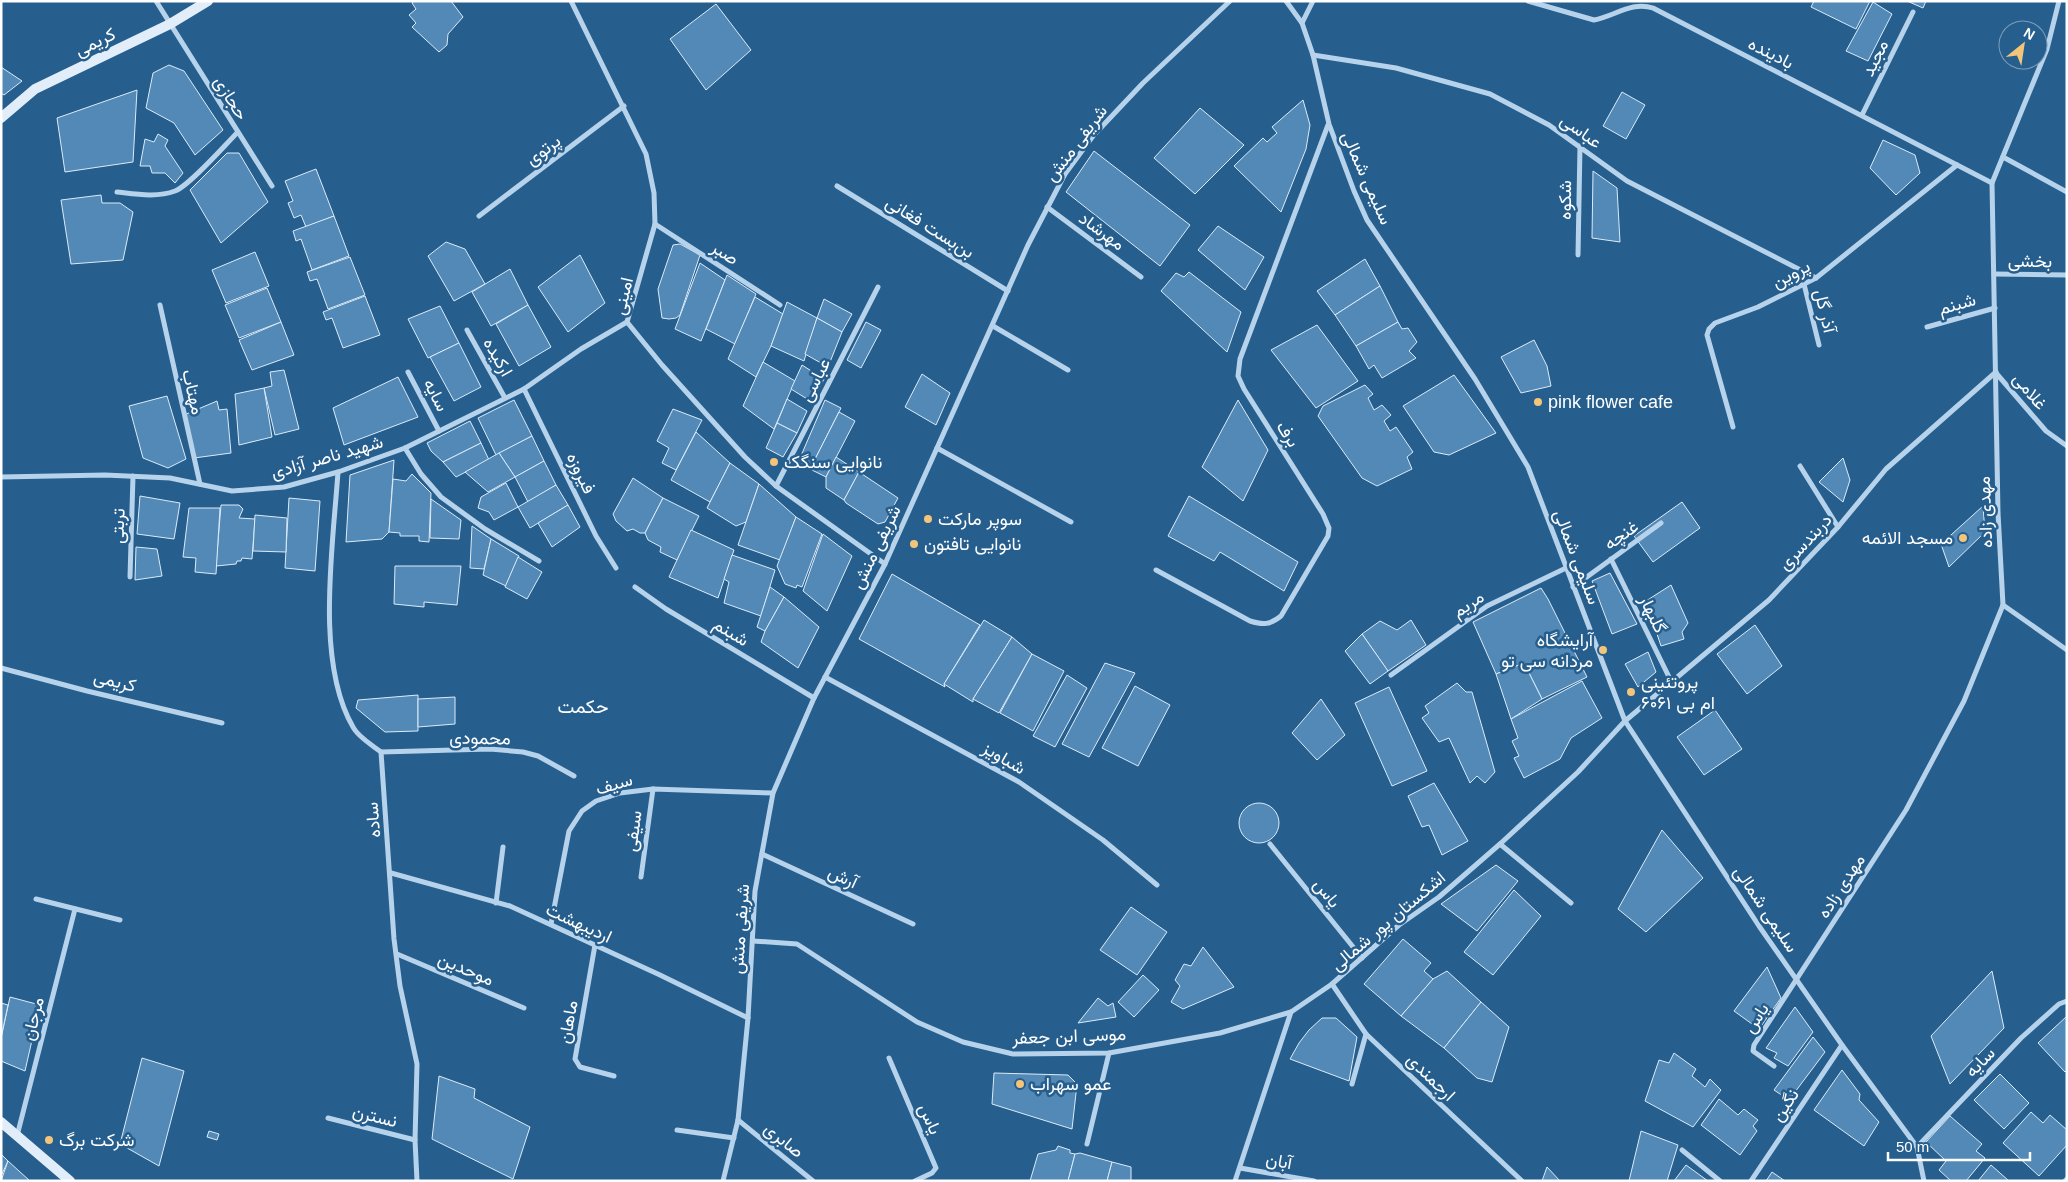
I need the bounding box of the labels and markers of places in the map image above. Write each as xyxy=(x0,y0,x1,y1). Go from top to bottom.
place label: pink flower cafe xyxy=(1548,392,1673,412)
marker: pink flower cafe xyxy=(1532,396,1544,408)
place label: نانوایی سنگک xyxy=(784,452,882,473)
marker: نانوایی سنگک xyxy=(768,456,780,468)
place label: سوپر مارکت xyxy=(938,509,1022,531)
marker: سوپر مارکت xyxy=(922,513,934,525)
place label: مسجد الائمه xyxy=(1862,528,1953,548)
marker: مسجد الائمه xyxy=(1957,532,1969,544)
place label: نانوایی تافتون xyxy=(924,534,1021,555)
marker: نانوایی تافتون xyxy=(908,538,920,550)
place label: آرایشگاه مردانه سی تو xyxy=(1501,630,1595,672)
marker: آرایشگاه مردانه سی تو xyxy=(1597,644,1609,656)
place label: پروتئینی ام بی ۶۰۶۱ xyxy=(1641,672,1715,715)
marker: پروتئینی ام بی ۶۰۶۱ xyxy=(1625,686,1637,698)
place label: عمو سهراب xyxy=(1030,1074,1112,1095)
marker: عمو سهراب xyxy=(1014,1078,1026,1090)
place label: شرکت برگ xyxy=(59,1130,135,1151)
marker: شرکت برگ xyxy=(43,1134,55,1146)

